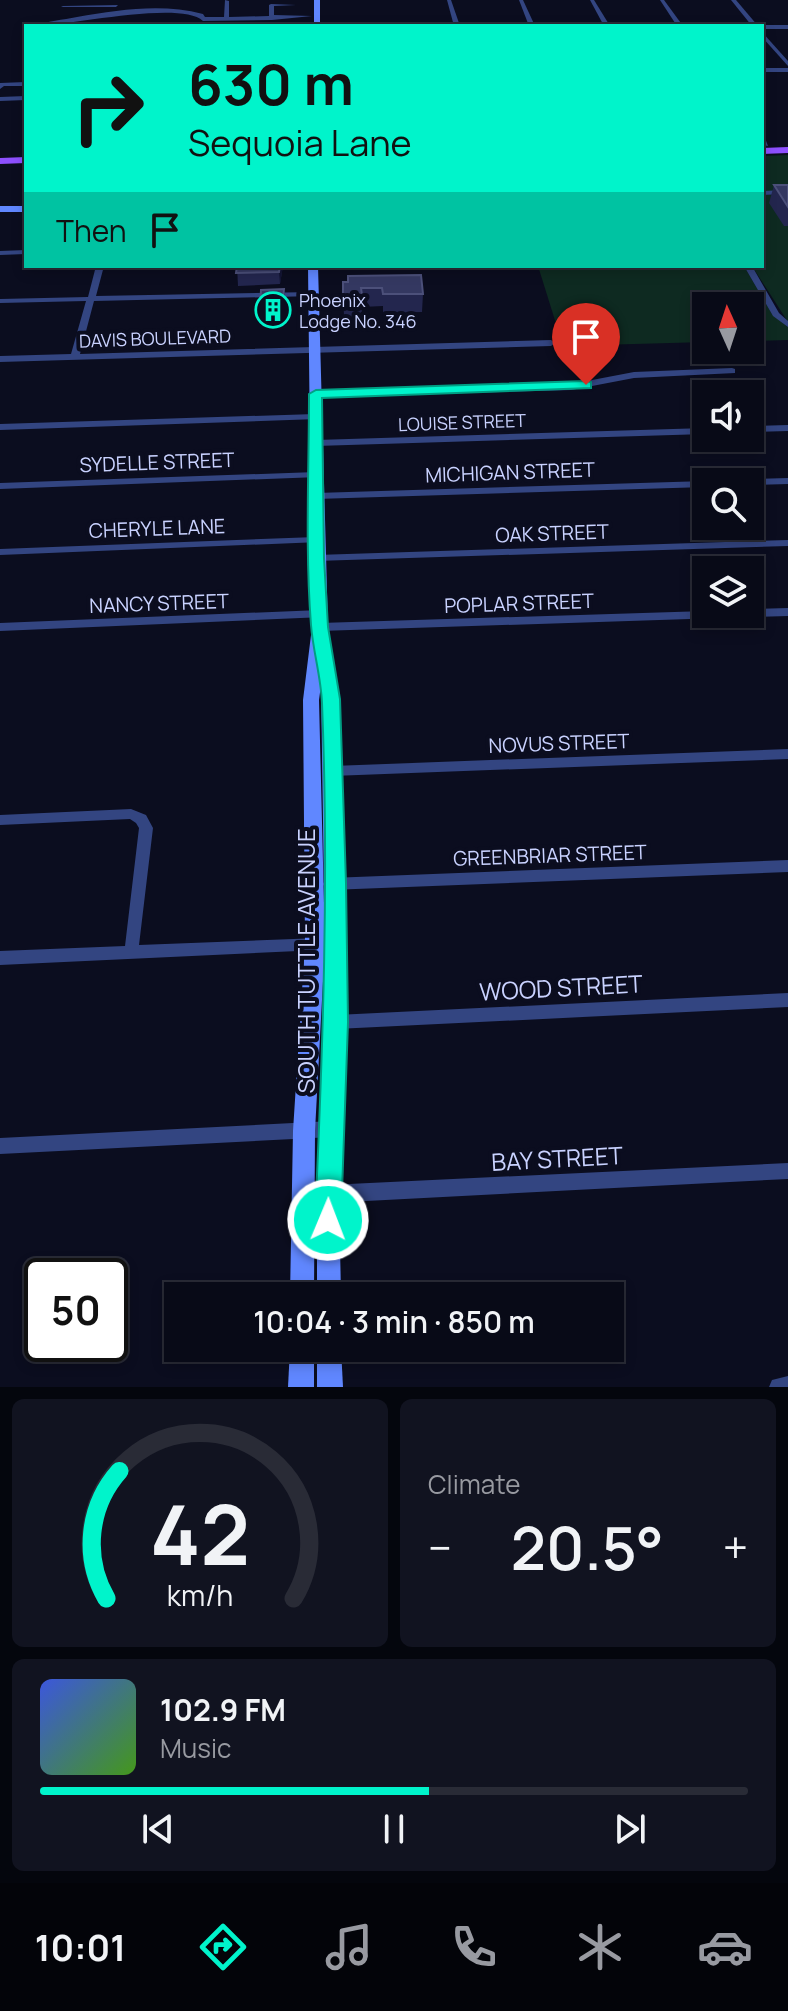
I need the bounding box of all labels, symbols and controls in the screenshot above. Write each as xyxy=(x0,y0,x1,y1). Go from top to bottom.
text: 630 m xyxy=(188,45,354,122)
icon: right xyxy=(56,56,160,160)
text: Sequoia Lane xyxy=(188,118,412,167)
icon: arrive xyxy=(143,208,187,252)
text: Then xyxy=(56,210,127,251)
place label: Phoenix Lodge No. 346 xyxy=(299,288,417,333)
building icon: Phoenix Lodge No. 346 xyxy=(254,291,292,329)
north arrow xyxy=(692,292,764,364)
map controls xyxy=(692,292,764,628)
pin xyxy=(552,303,620,385)
icon: arrive xyxy=(564,315,608,359)
street label: DAVIS BOULEVARD xyxy=(79,323,231,353)
button: sound xyxy=(692,380,764,452)
street label: LOUISE STREET xyxy=(398,408,527,436)
street label: SYDELLE STREET xyxy=(79,446,235,478)
street label: MICHIGAN STREET xyxy=(425,456,595,488)
button: search xyxy=(692,468,764,540)
street label: CHERYLE LANE xyxy=(88,512,226,544)
street label: OAK STREET xyxy=(495,518,609,548)
button: layers xyxy=(692,556,764,628)
street label: NANCY STREET xyxy=(89,587,229,619)
street label: POPLAR STREET xyxy=(444,587,594,619)
street label: NOVUS STREET xyxy=(488,727,630,759)
street label: SOUTH TUTTLE AVENUE xyxy=(289,828,322,1094)
street label: GREENBRIAR STREET xyxy=(453,838,647,872)
street label: WOOD STREET xyxy=(478,966,644,1008)
street label: BAY STREET xyxy=(490,1138,624,1178)
position arrow xyxy=(286,1178,370,1262)
speed limit sign: 50 xyxy=(24,1258,128,1362)
text: 10:04 · 3 min · 850 m xyxy=(253,1301,535,1342)
text: Climate xyxy=(428,1466,520,1502)
text: 42 xyxy=(150,1476,250,1590)
text: 20.5° xyxy=(511,1506,664,1588)
text: − xyxy=(428,1517,452,1577)
text: + xyxy=(723,1517,748,1577)
text: km/h xyxy=(167,1576,233,1615)
text: 102.9 FM xyxy=(160,1689,286,1730)
text: Music xyxy=(160,1730,231,1766)
icon: previous xyxy=(136,1807,180,1851)
icon: pause xyxy=(372,1807,416,1851)
icon: next xyxy=(608,1807,652,1851)
icon: directions xyxy=(195,1919,251,1975)
icon: music xyxy=(321,1919,377,1975)
icon: phone xyxy=(446,1919,502,1975)
icon: climate xyxy=(572,1919,628,1975)
icon: car xyxy=(697,1919,753,1975)
text: 10:01 xyxy=(35,1923,126,1972)

